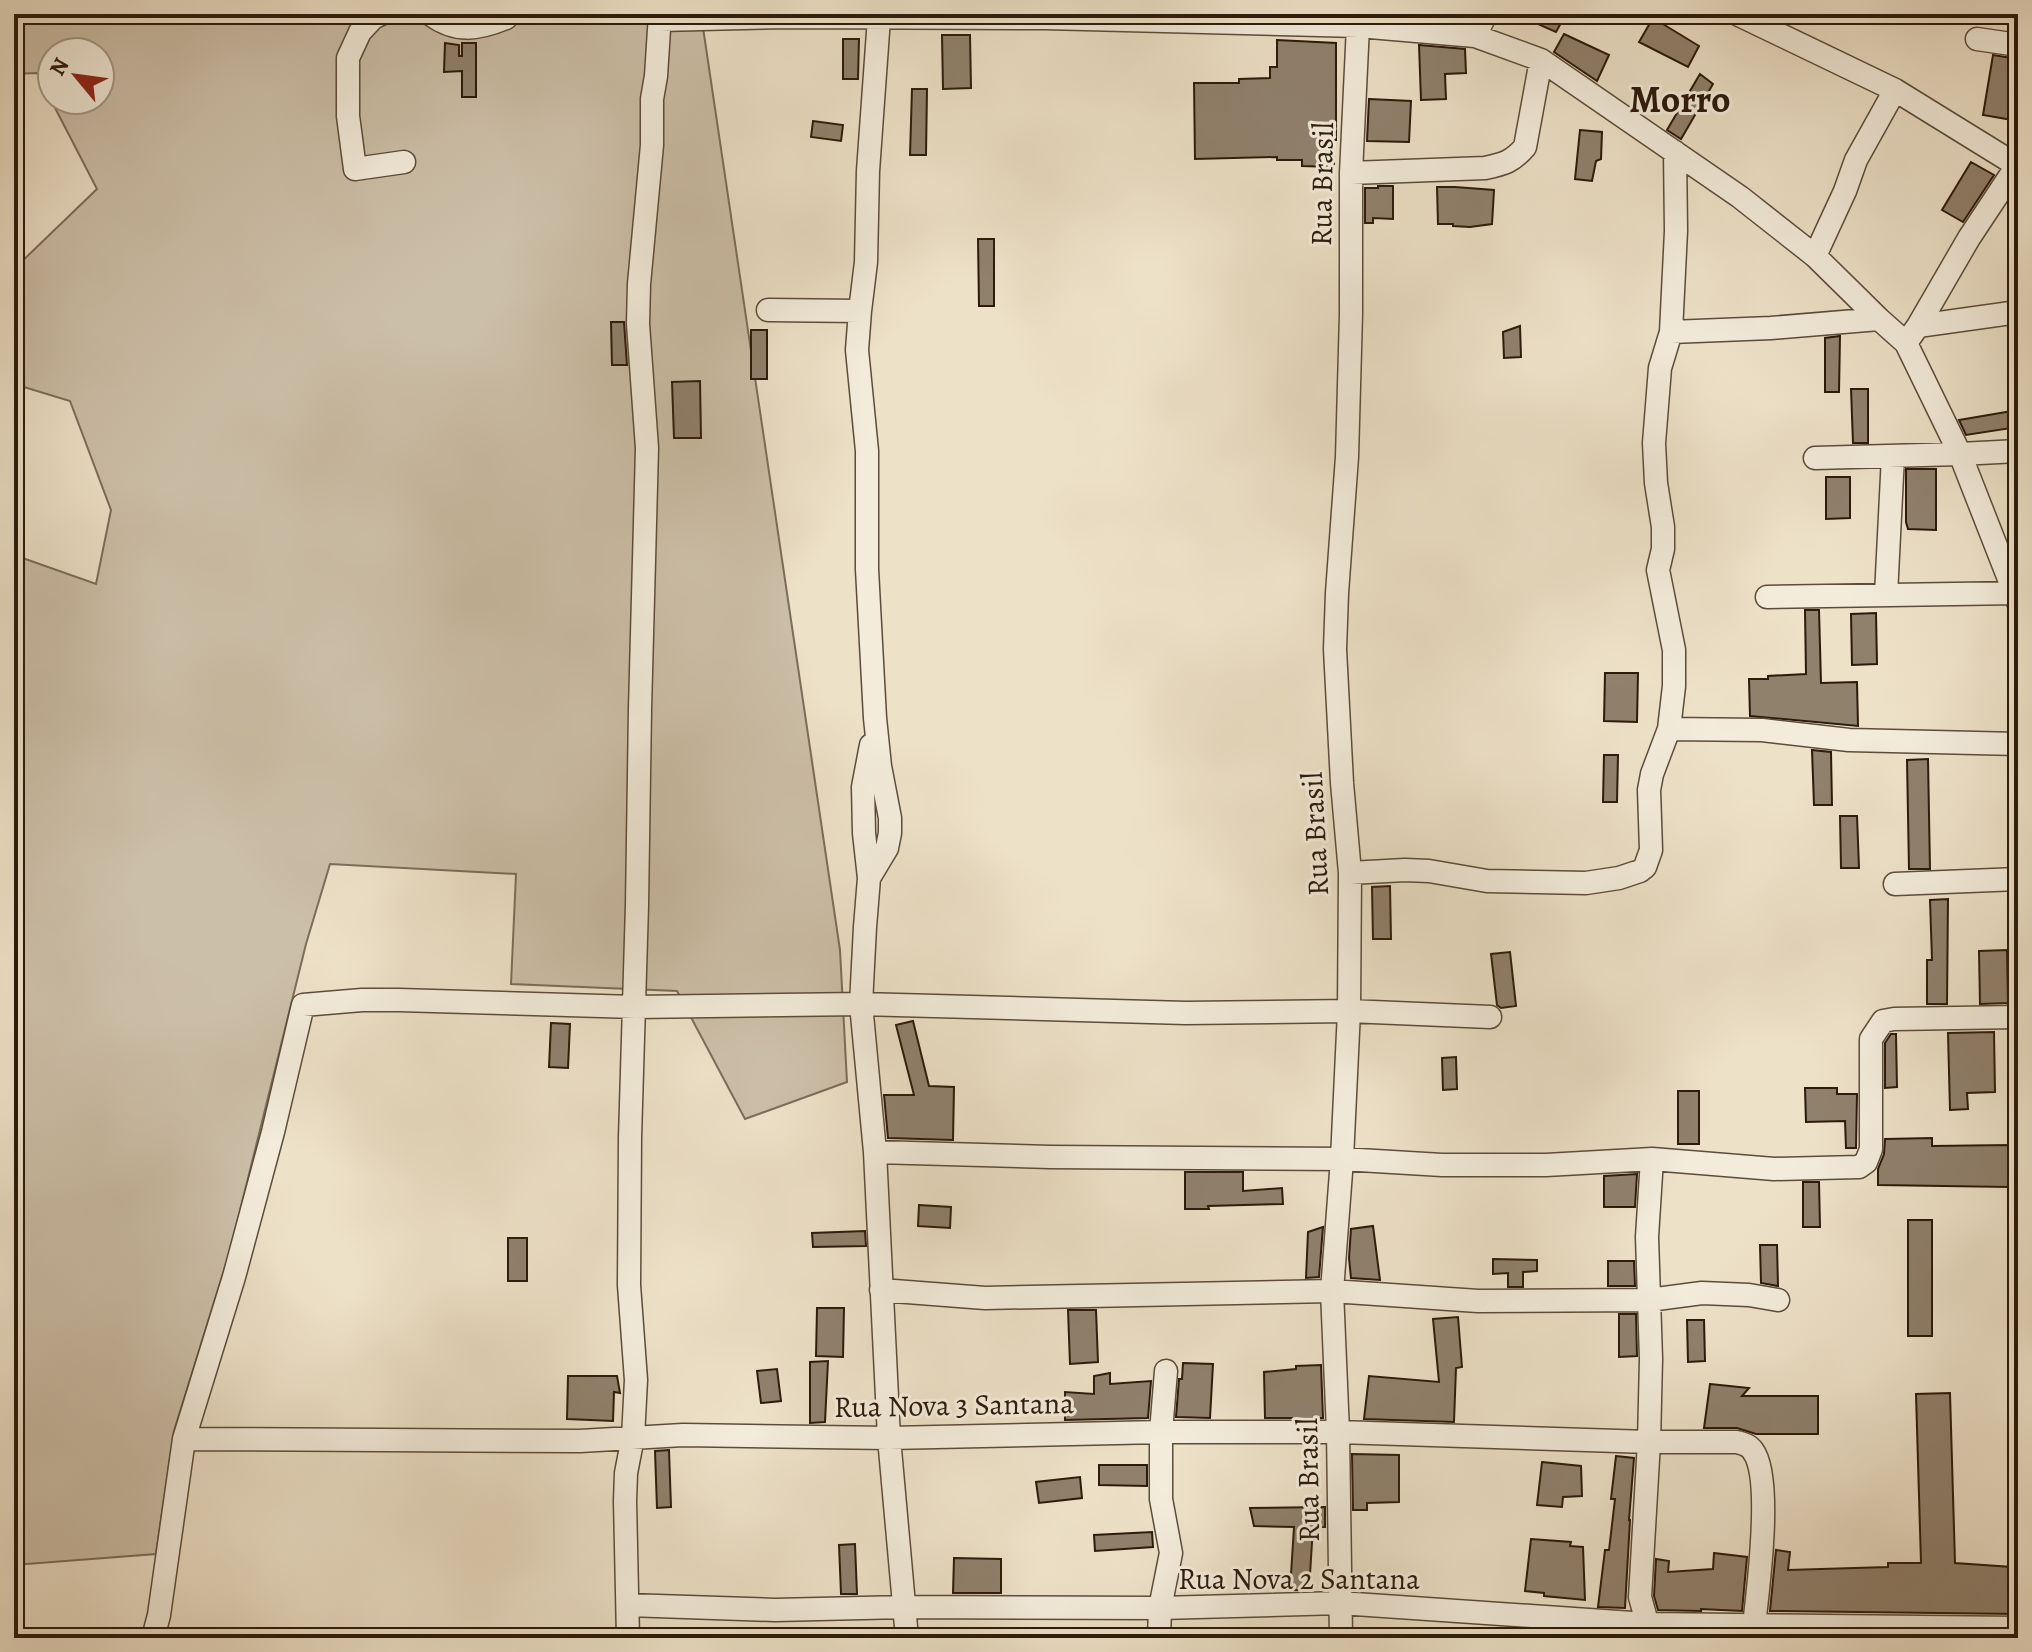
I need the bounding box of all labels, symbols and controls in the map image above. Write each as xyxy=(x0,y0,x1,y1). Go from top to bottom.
north arrow xyxy=(36,36,116,116)
text: N xyxy=(42,53,76,81)
district label: Morro xyxy=(1629,73,1731,125)
street label: Rua Brasil xyxy=(1301,122,1343,246)
street label: Rua Brasil xyxy=(1292,771,1338,897)
street label: Rua Nova 3 Santana xyxy=(834,1383,1074,1427)
street label: Rua Brasil xyxy=(1287,1418,1329,1542)
street label: Rua Nova 2 Santana xyxy=(1178,1559,1420,1599)

